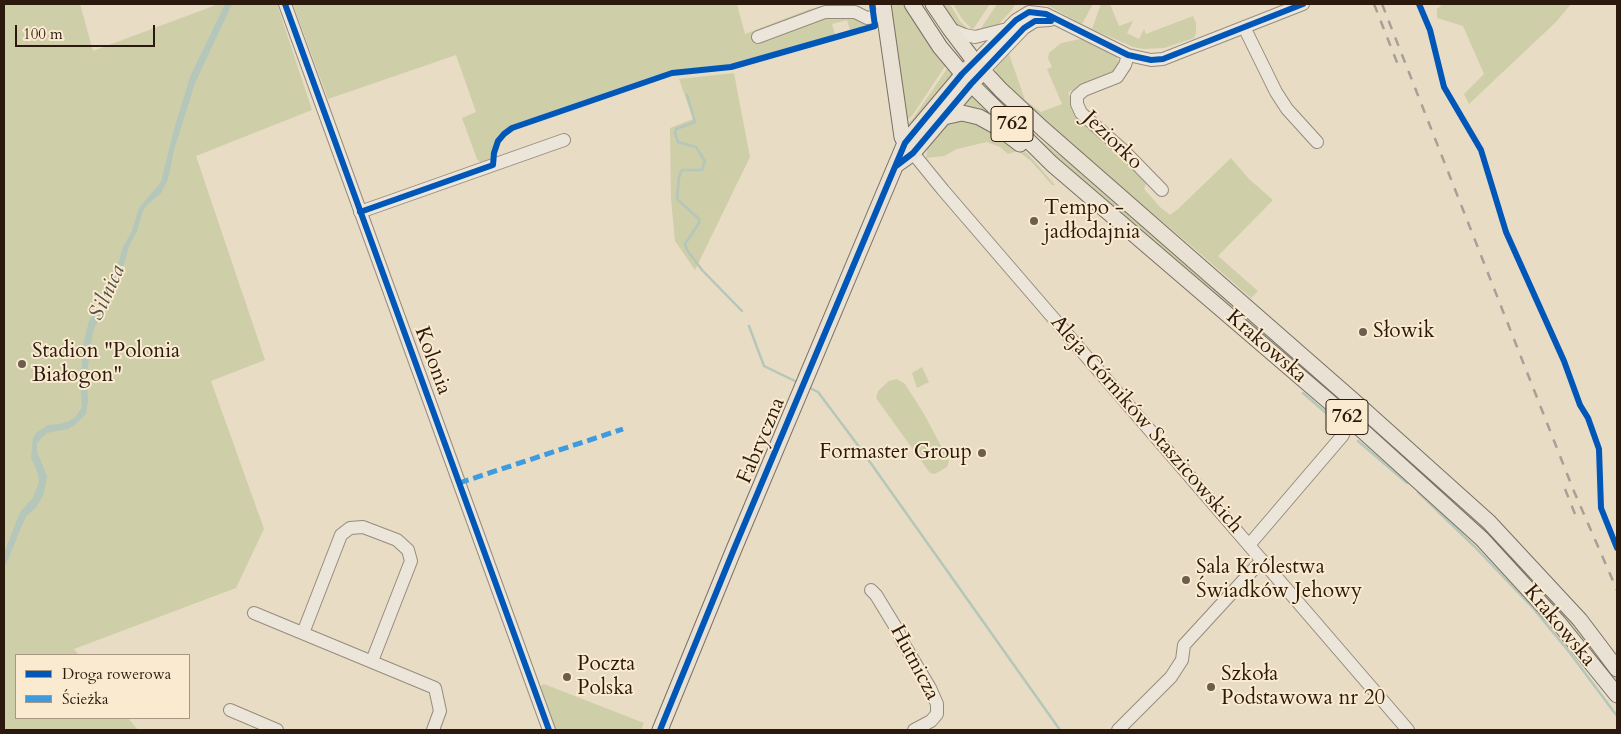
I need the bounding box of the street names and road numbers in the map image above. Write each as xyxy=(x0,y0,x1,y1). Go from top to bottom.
road number: 762 xyxy=(991,106,1033,142)
street label: Jeziorko xyxy=(1077,106,1147,176)
street label: Krakowska xyxy=(1220,305,1312,389)
street label: Aleja Górników Staszicowskich xyxy=(1044,311,1248,539)
street label: Kolonia xyxy=(408,324,456,398)
street label: Fabryczna xyxy=(733,394,791,488)
road number: 762 xyxy=(1326,400,1368,434)
street label: Krakowska xyxy=(1517,580,1601,672)
street label: Hutnicza xyxy=(884,621,944,705)

